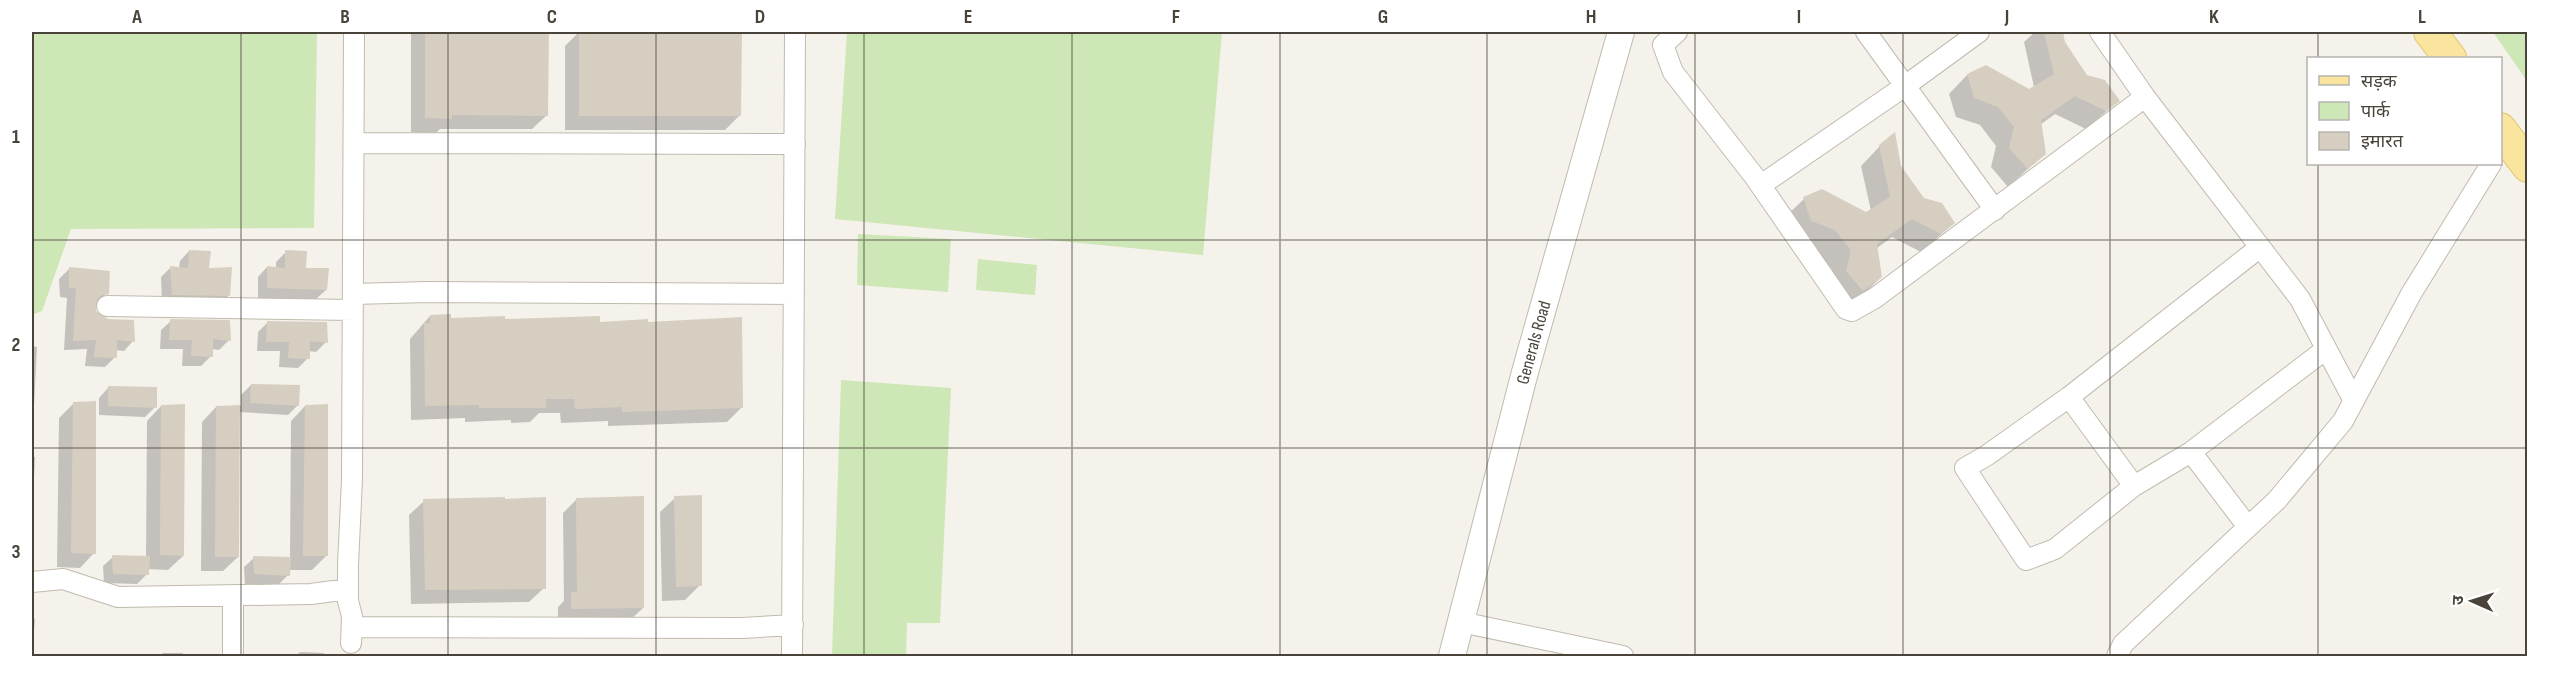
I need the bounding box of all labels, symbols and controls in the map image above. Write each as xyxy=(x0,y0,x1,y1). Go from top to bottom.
text: A xyxy=(131,5,142,29)
text: B xyxy=(340,5,350,29)
text: C xyxy=(547,5,557,29)
text: D xyxy=(755,5,765,29)
text: E xyxy=(964,5,972,29)
text: F xyxy=(1172,5,1180,29)
text: G xyxy=(1378,5,1388,29)
text: H xyxy=(1586,5,1596,29)
text: I xyxy=(1797,5,1801,29)
text: J xyxy=(2004,5,2009,29)
text: K xyxy=(2209,5,2219,29)
text: L xyxy=(2418,5,2426,29)
legend xyxy=(2307,57,2502,165)
text: सड़क xyxy=(2361,71,2398,92)
text: पार्क xyxy=(2361,100,2391,122)
text: 1 xyxy=(12,125,20,149)
text: इमारत xyxy=(2361,131,2404,152)
street label: Generals Road xyxy=(1512,298,1556,386)
text: 2 xyxy=(12,333,20,357)
text: 3 xyxy=(12,540,21,564)
north arrow xyxy=(2442,571,2502,631)
text: उ xyxy=(2449,594,2468,605)

